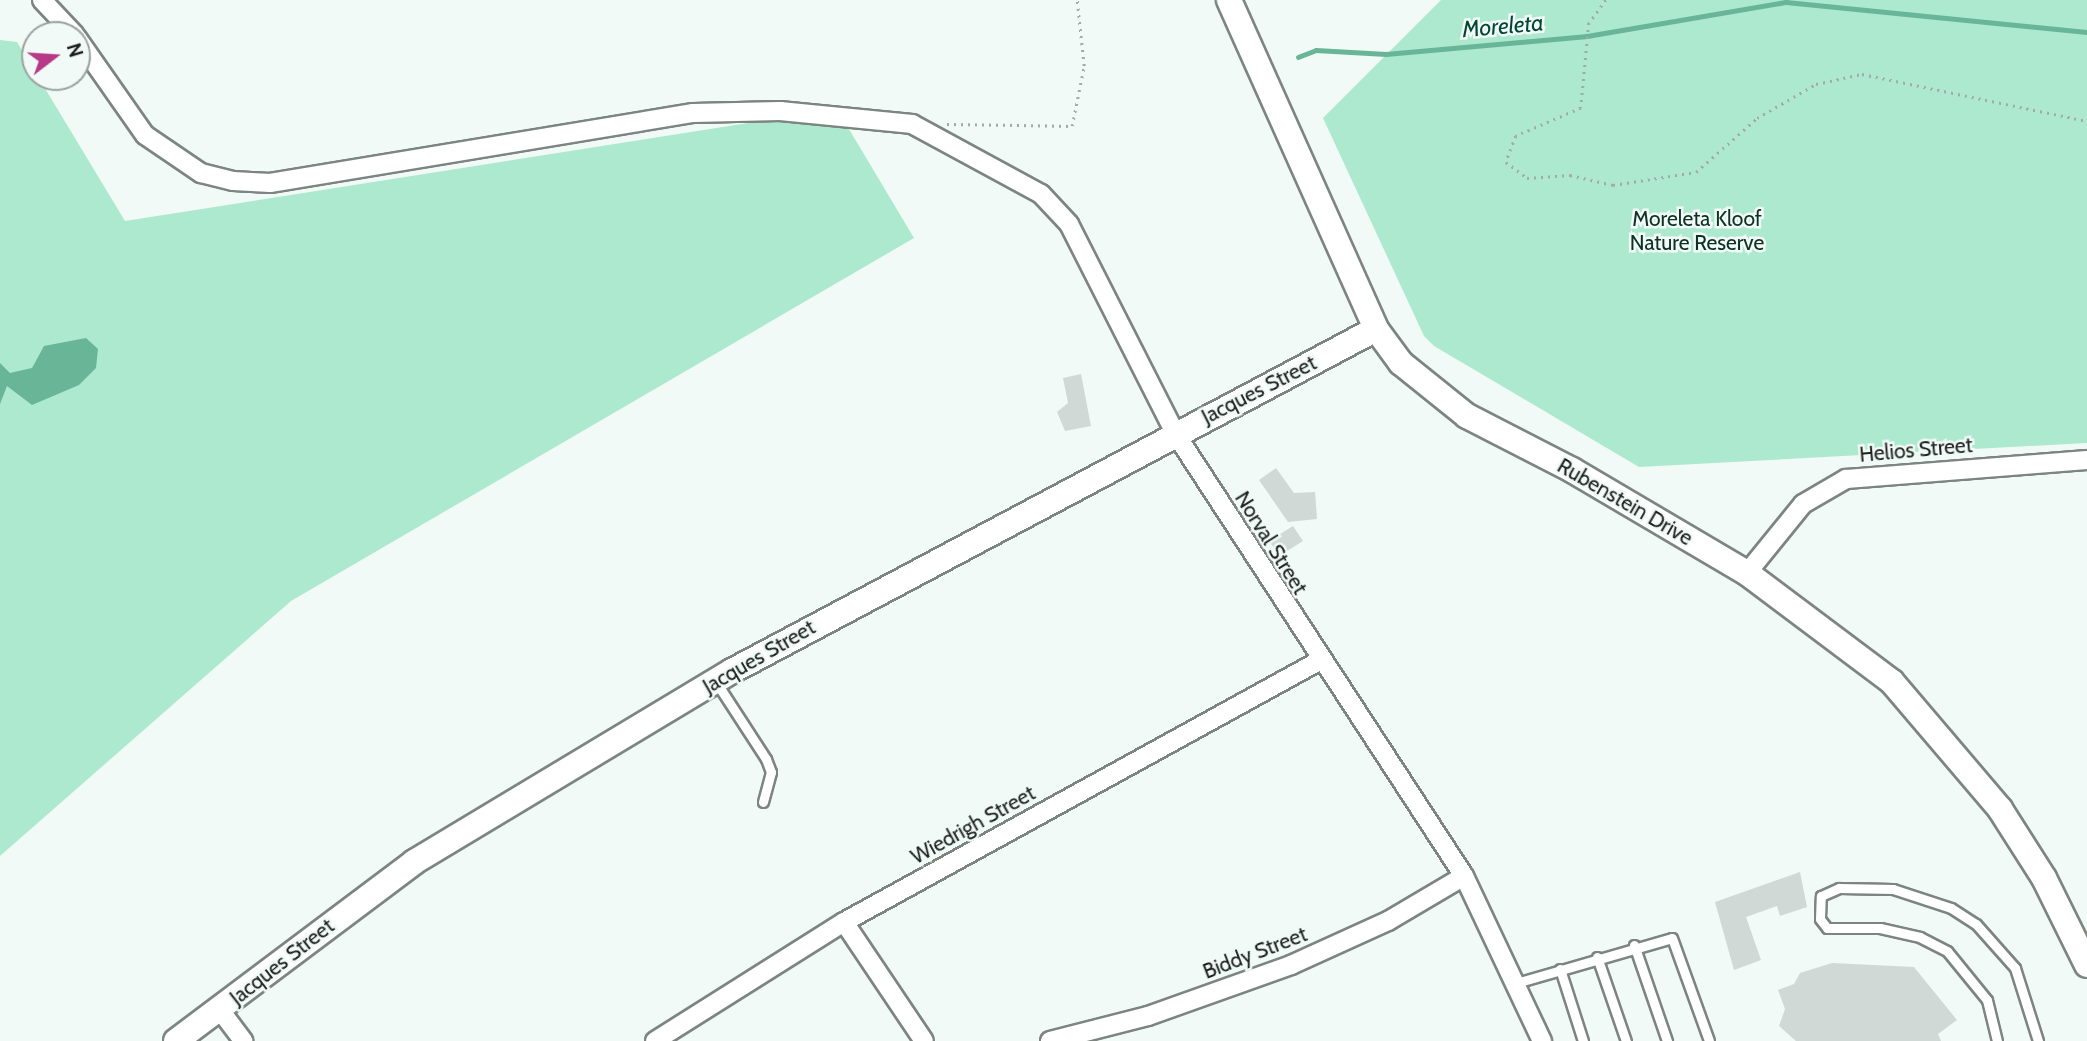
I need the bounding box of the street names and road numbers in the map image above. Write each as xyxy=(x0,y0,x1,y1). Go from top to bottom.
street label: Jacques Street xyxy=(1197,350,1321,430)
street label: Helios Street xyxy=(1858,432,1974,468)
street label: Rubenstein Drive xyxy=(1553,453,1697,551)
street label: Norval Street xyxy=(1229,487,1313,599)
street label: Jacques Street xyxy=(698,615,820,699)
street label: Wiedrigh Street xyxy=(906,780,1040,870)
street label: Jacques Street xyxy=(225,913,339,1011)
street label: Biddy Street xyxy=(1199,922,1311,984)

